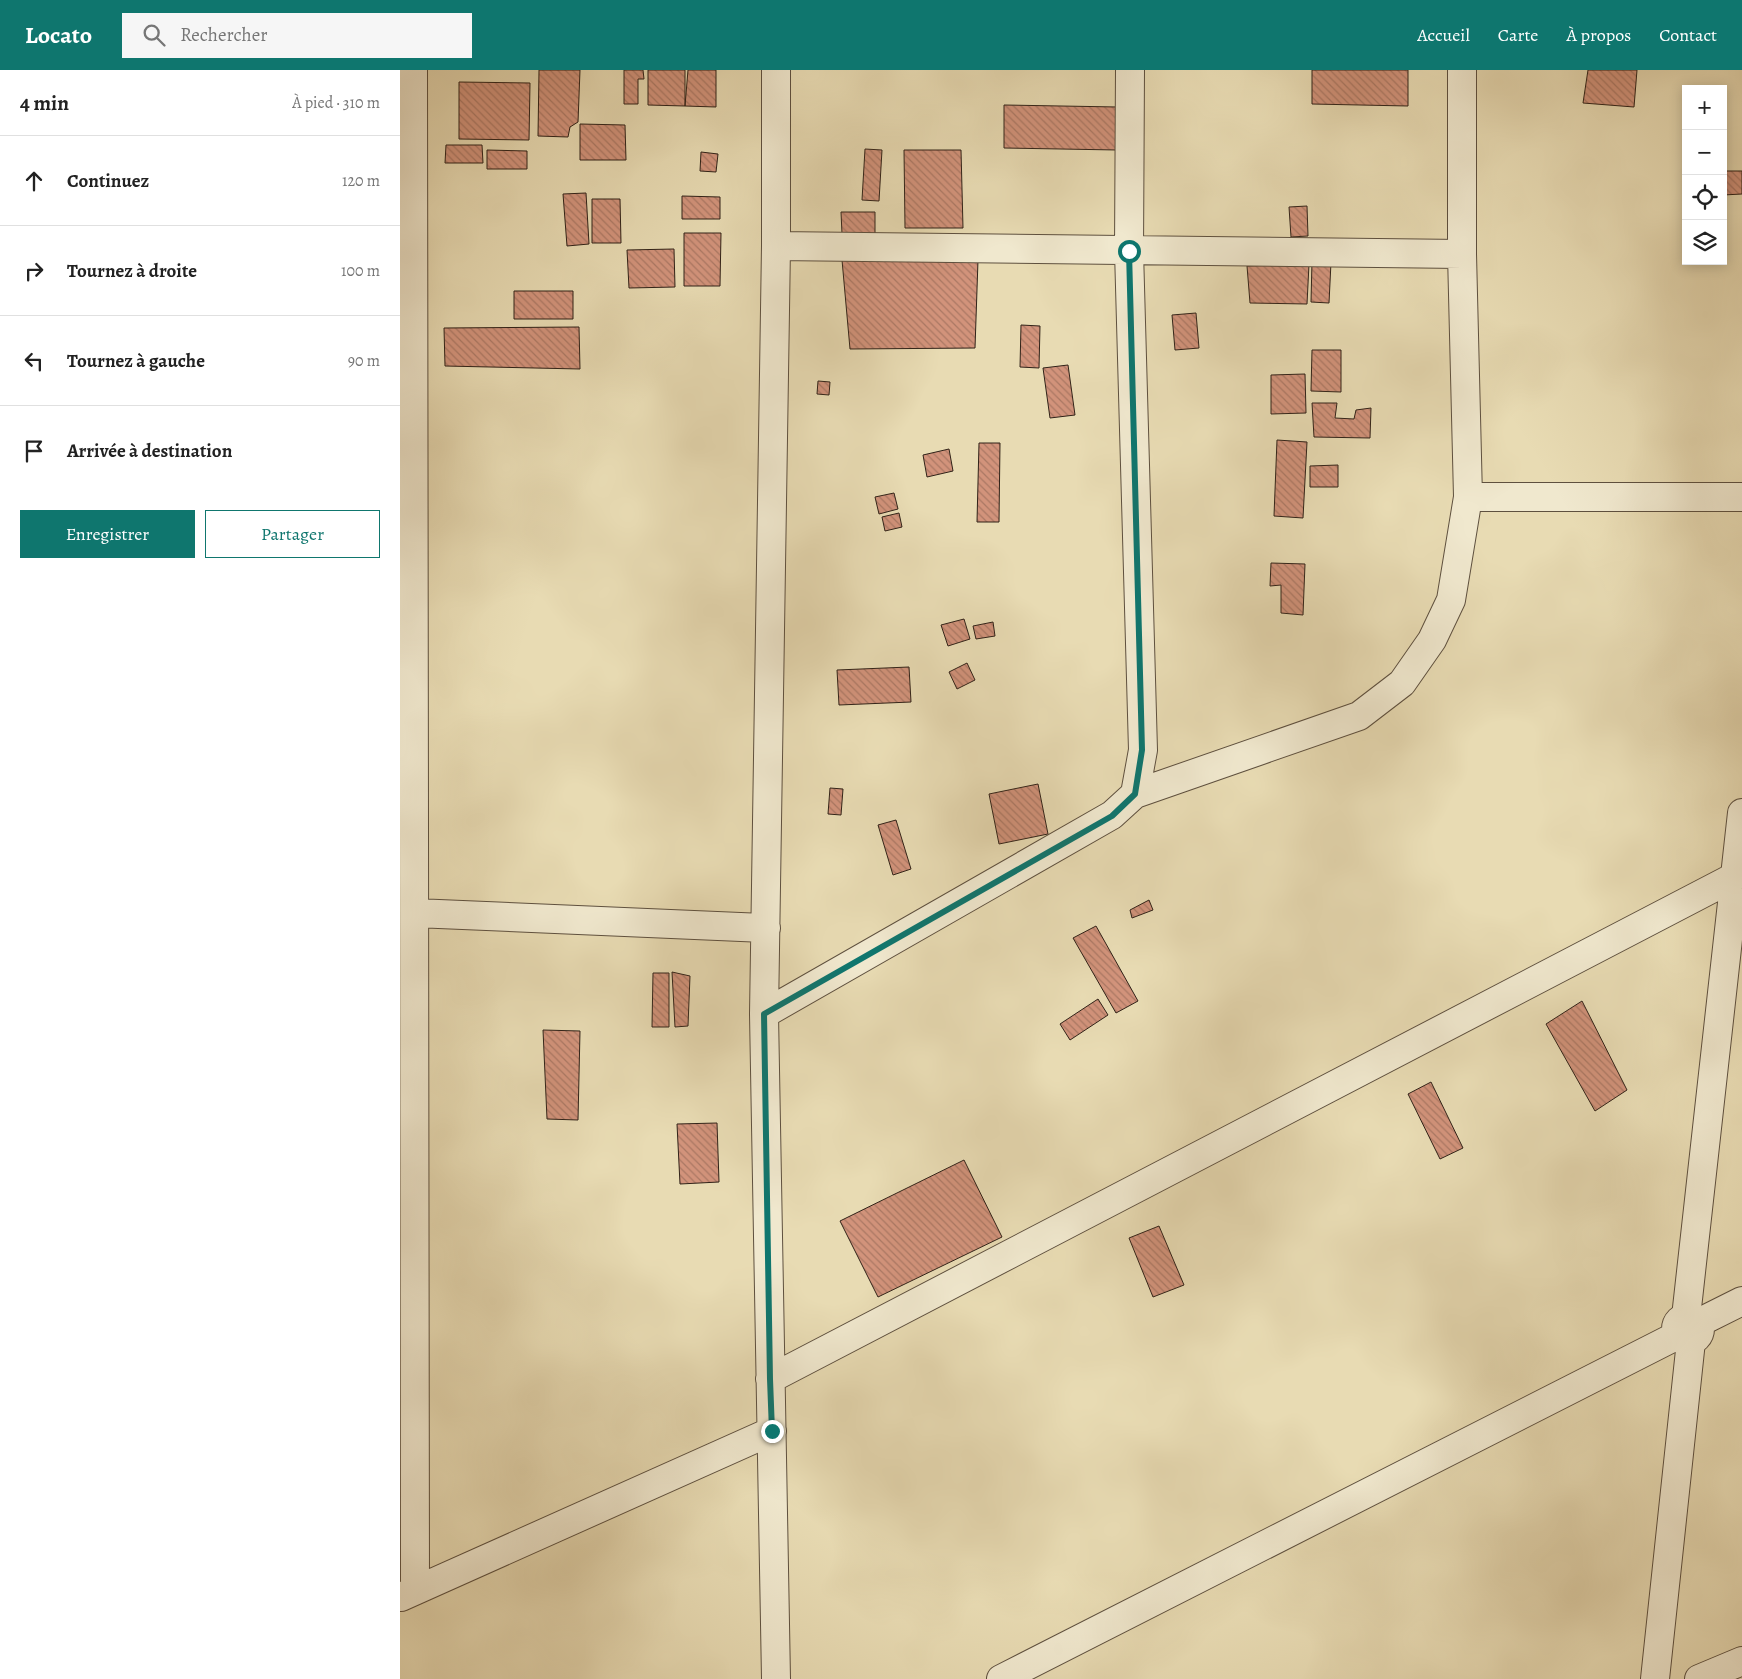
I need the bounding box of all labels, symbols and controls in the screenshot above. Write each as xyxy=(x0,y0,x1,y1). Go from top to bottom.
search box xyxy=(122,13,472,58)
text: Locato xyxy=(25,19,92,51)
icon: search xyxy=(140,21,168,49)
text: Rechercher xyxy=(180,22,268,48)
text: Accueil xyxy=(1417,23,1470,47)
text: Carte xyxy=(1498,23,1538,47)
text: À propos xyxy=(1566,23,1631,47)
text: Contact xyxy=(1659,23,1717,47)
map controls xyxy=(1682,85,1727,265)
button: + xyxy=(1682,85,1727,130)
text: 4 min xyxy=(20,89,69,117)
text: À pied · 310 m xyxy=(292,92,380,114)
button: − xyxy=(1682,130,1727,175)
icon: ahead xyxy=(20,167,48,195)
text: Continuez xyxy=(67,168,149,194)
text: 120 m xyxy=(342,170,380,192)
button: locate xyxy=(1682,175,1727,220)
button: layers xyxy=(1682,220,1727,265)
route start xyxy=(1118,240,1141,263)
icon: right xyxy=(20,257,48,285)
text: Tournez à droite xyxy=(67,258,197,284)
text: 100 m xyxy=(341,260,380,282)
icon: left xyxy=(20,347,48,375)
text: Tournez à gauche xyxy=(67,348,205,374)
text: 90 m xyxy=(348,350,380,372)
icon: arrive xyxy=(20,437,48,465)
text: Arrivée à destination xyxy=(67,438,232,464)
button: Enregistrer xyxy=(20,510,195,558)
button: Partager xyxy=(205,510,380,558)
route end xyxy=(761,1420,784,1443)

